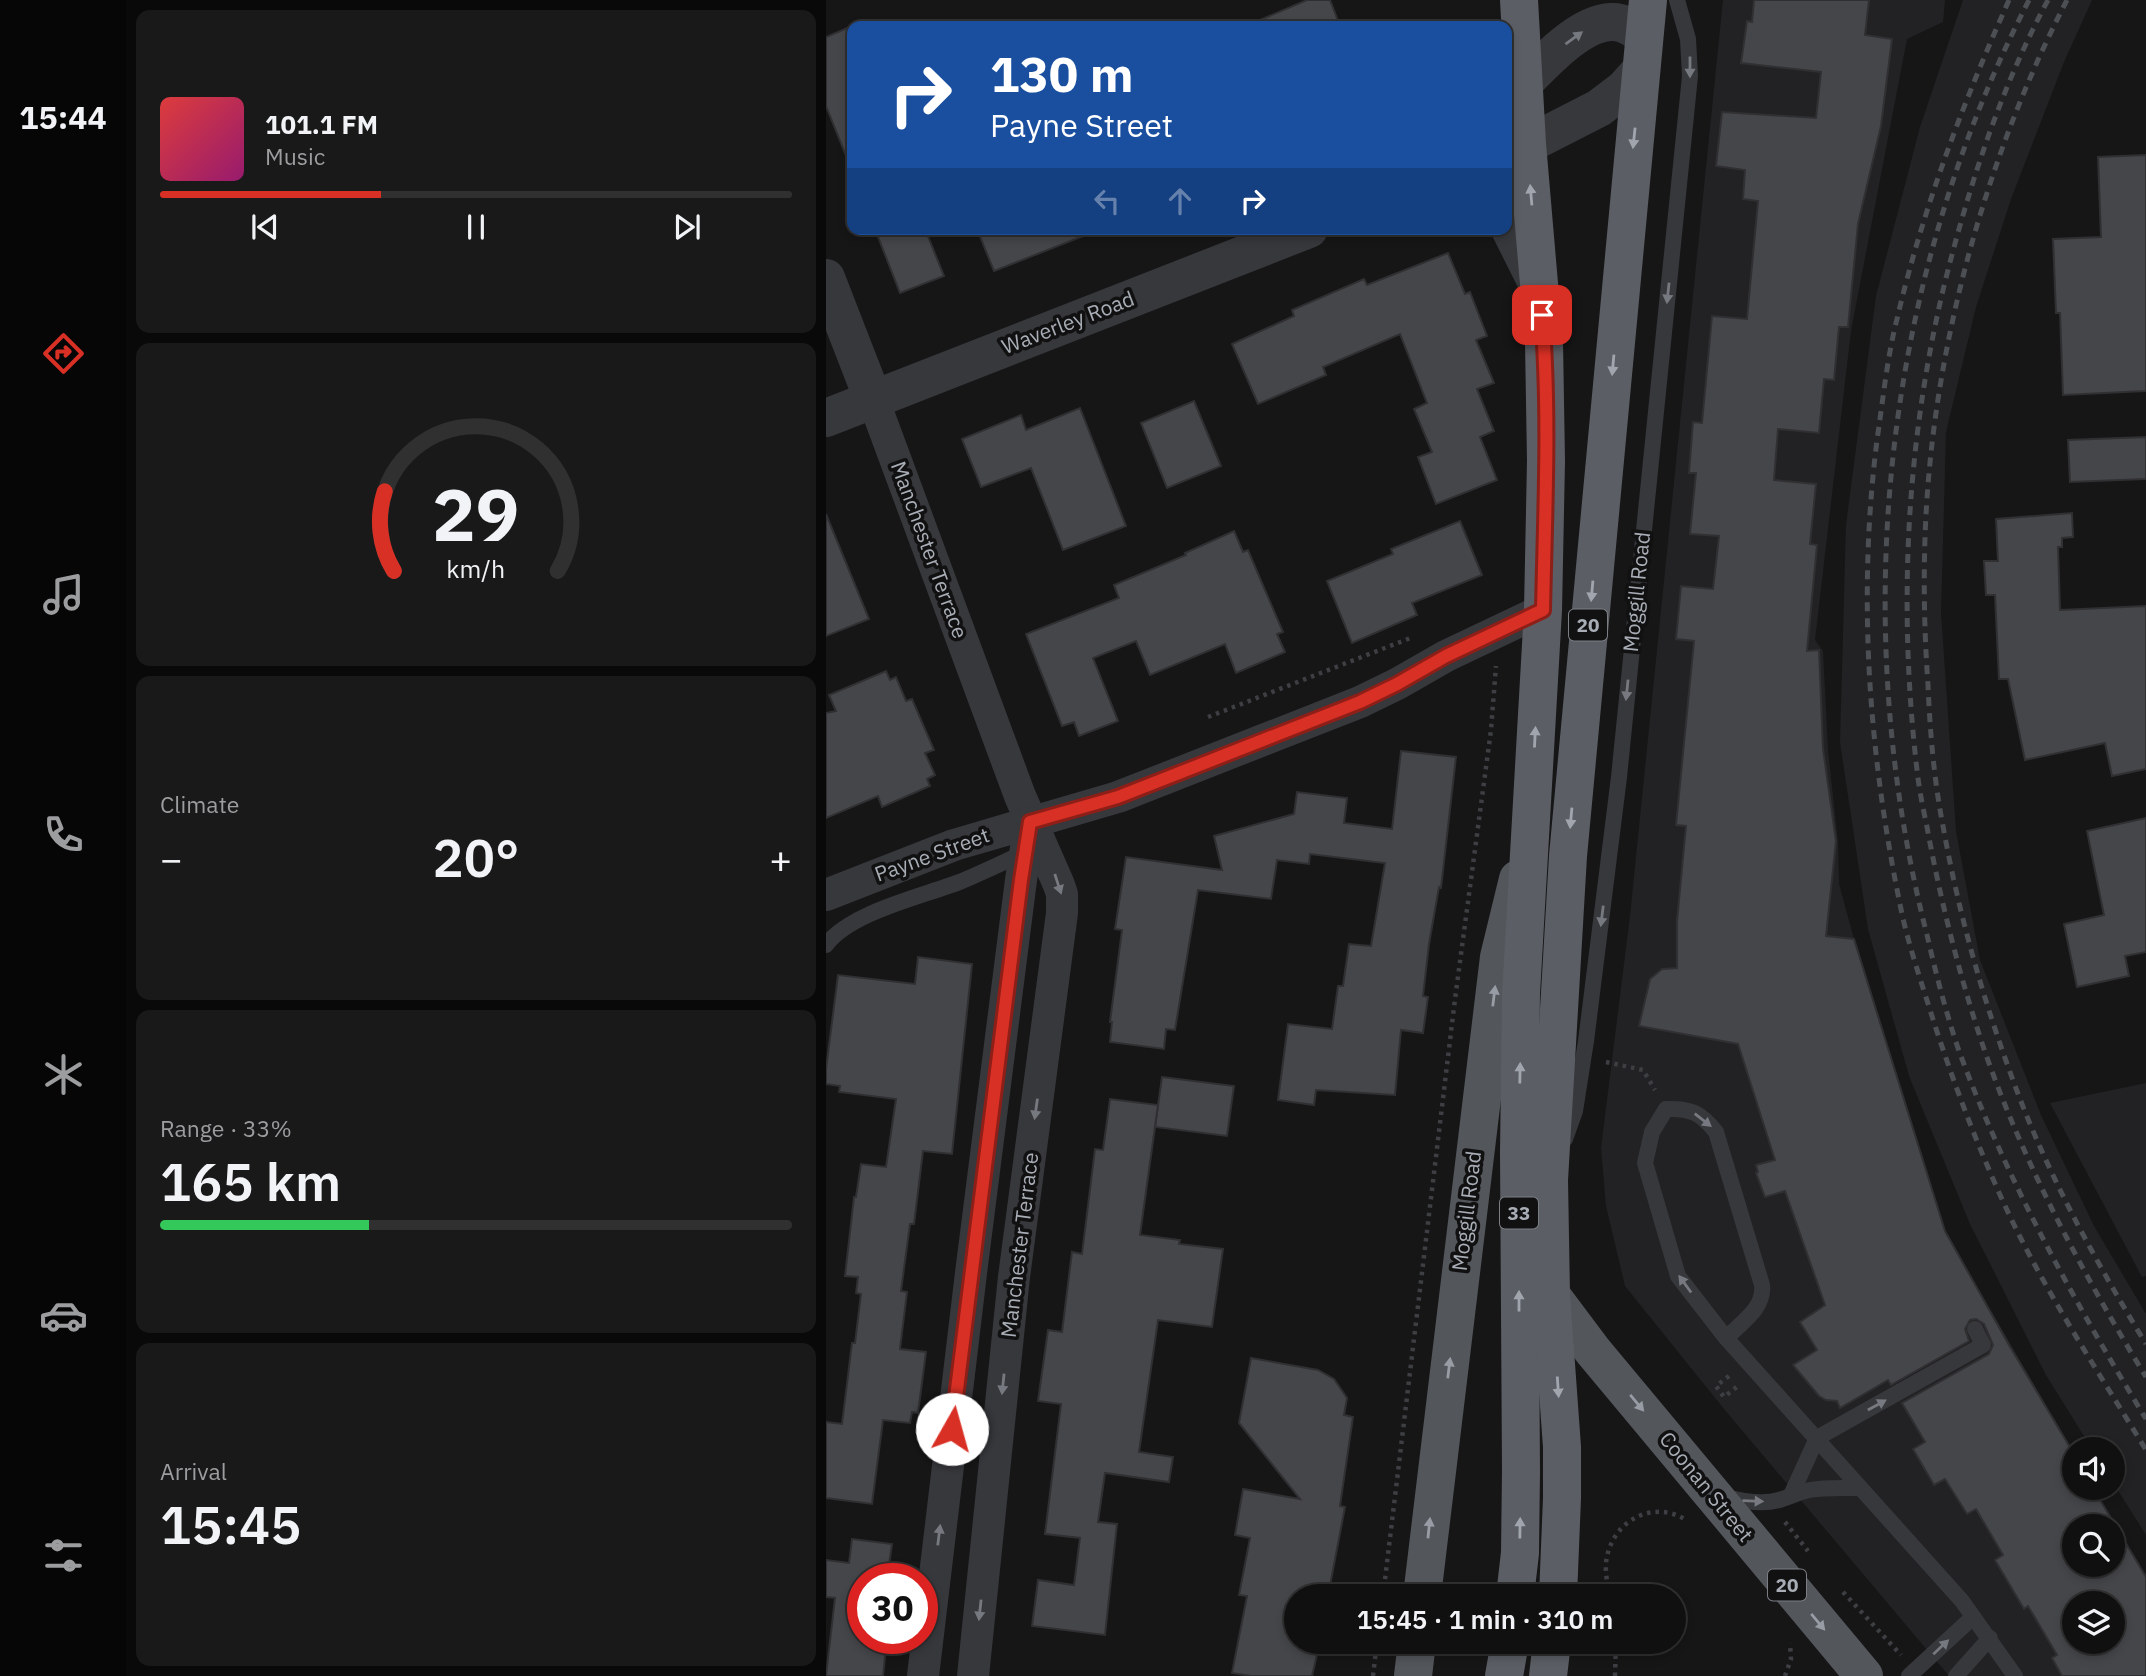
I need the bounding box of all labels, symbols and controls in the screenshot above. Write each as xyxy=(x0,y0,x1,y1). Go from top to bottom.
one-way arrow xyxy=(1565,31,1583,45)
text: 130 m xyxy=(990,42,1134,105)
icon: right xyxy=(875,49,966,140)
one-way arrow xyxy=(1684,56,1696,78)
text: 15:44 xyxy=(19,96,107,138)
text: Payne Street xyxy=(990,104,1173,146)
text: 101.1 FM xyxy=(265,107,378,141)
one-way arrow xyxy=(1628,127,1639,149)
text: Music xyxy=(265,141,325,171)
icon: left xyxy=(1088,182,1126,220)
icon: ahead xyxy=(1161,182,1199,220)
icon: right xyxy=(1234,182,1272,220)
one-way arrow xyxy=(1525,184,1536,206)
icon: previous xyxy=(246,208,284,246)
icon: pause xyxy=(457,208,495,246)
icon: next xyxy=(668,208,706,246)
one-way arrow xyxy=(1662,282,1673,304)
street label: Waverley Road xyxy=(997,284,1138,360)
pin xyxy=(1512,285,1572,345)
icon: arrive xyxy=(1523,296,1561,334)
icon: directions xyxy=(39,329,88,378)
one-way arrow xyxy=(1607,354,1618,376)
street label: Manchester Terrace xyxy=(885,457,975,642)
text: 29 xyxy=(432,466,520,561)
street label: Moggill Road xyxy=(1616,530,1656,653)
text: km/h xyxy=(447,552,505,585)
icon: music xyxy=(39,570,88,619)
one-way arrow xyxy=(1586,580,1597,602)
road number: 20 xyxy=(1569,610,1607,640)
one-way arrow xyxy=(1622,679,1633,701)
one-way arrow xyxy=(1530,726,1541,748)
text: Climate xyxy=(160,789,239,819)
one-way arrow xyxy=(1566,807,1577,829)
icon: phone xyxy=(39,810,88,859)
street label: Payne Street xyxy=(870,820,993,888)
text: 20° xyxy=(433,824,519,891)
text: − xyxy=(160,834,183,883)
text: + xyxy=(769,834,792,883)
one-way arrow xyxy=(1053,874,1064,895)
one-way arrow xyxy=(1596,905,1607,927)
one-way arrow xyxy=(1488,985,1499,1007)
icon: climate xyxy=(39,1050,88,1099)
one-way arrow xyxy=(1514,1062,1526,1084)
one-way arrow xyxy=(1031,1098,1042,1120)
one-way arrow xyxy=(1694,1112,1712,1127)
text: Range · 33% xyxy=(160,1113,292,1143)
text: 165 km xyxy=(160,1148,341,1215)
street label: Moggill Road xyxy=(1445,1149,1487,1273)
street label: Manchester Terrace xyxy=(994,1151,1044,1339)
road number: 33 xyxy=(1500,1198,1538,1228)
one-way arrow xyxy=(1678,1275,1692,1293)
one-way arrow xyxy=(1513,1289,1525,1311)
icon: car xyxy=(39,1291,88,1340)
one-way arrow xyxy=(1444,1357,1455,1379)
one-way arrow xyxy=(998,1373,1009,1395)
one-way arrow xyxy=(1553,1377,1564,1399)
position arrow xyxy=(915,1392,989,1466)
one-way arrow xyxy=(1629,1395,1644,1412)
one-way arrow xyxy=(1867,1399,1886,1411)
street label: Coonan Street xyxy=(1654,1425,1760,1547)
map controls xyxy=(2062,1437,2125,1654)
button: sound xyxy=(2062,1437,2125,1500)
text: Arrival xyxy=(160,1456,227,1486)
text: 15:45 xyxy=(160,1491,301,1558)
one-way arrow xyxy=(1742,1495,1764,1506)
button: search xyxy=(2062,1514,2125,1577)
one-way arrow xyxy=(1424,1517,1435,1539)
one-way arrow xyxy=(1514,1517,1526,1539)
one-way arrow xyxy=(934,1524,945,1546)
icon: filters xyxy=(39,1531,88,1580)
speed limit sign: 30 xyxy=(847,1563,938,1654)
road number: 20 xyxy=(1768,1569,1806,1600)
button: layers xyxy=(2062,1591,2125,1654)
one-way arrow xyxy=(975,1599,986,1621)
text: 15:45 · 1 min · 310 m xyxy=(1357,1602,1613,1636)
one-way arrow xyxy=(1810,1613,1825,1630)
one-way arrow xyxy=(1932,1639,1950,1655)

